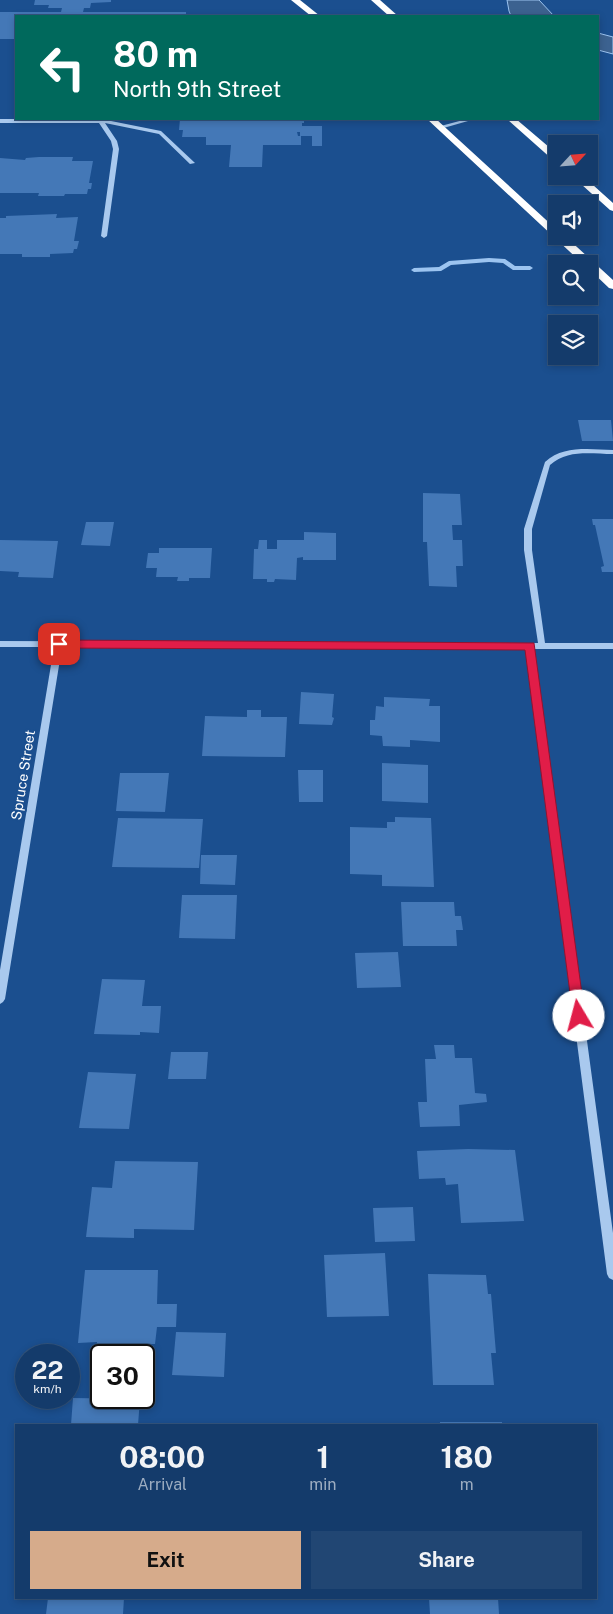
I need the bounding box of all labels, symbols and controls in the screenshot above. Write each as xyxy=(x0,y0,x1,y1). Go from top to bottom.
text: 80 m xyxy=(113,34,198,75)
icon: left xyxy=(30,35,95,100)
text: North 9th Street xyxy=(113,76,281,102)
north arrow xyxy=(548,135,598,185)
map controls xyxy=(548,135,598,365)
button: sound xyxy=(548,195,598,245)
button: search xyxy=(548,255,598,305)
button: layers xyxy=(548,315,598,365)
pin xyxy=(38,623,80,665)
icon: arrive xyxy=(45,630,73,658)
street label: Spruce Street xyxy=(8,729,38,821)
position arrow xyxy=(552,989,604,1041)
speed limit sign: 30 xyxy=(90,1344,155,1409)
text: 22 xyxy=(32,1355,63,1385)
text: km/h xyxy=(33,1382,62,1396)
text: 08:00 xyxy=(119,1439,205,1475)
text: 1 xyxy=(316,1439,329,1475)
text: 180 xyxy=(441,1439,493,1475)
text: Arrival xyxy=(137,1475,187,1494)
text: min xyxy=(309,1475,336,1494)
text: m xyxy=(460,1475,474,1494)
button: Exit xyxy=(30,1531,301,1589)
button: Share xyxy=(311,1531,582,1589)

